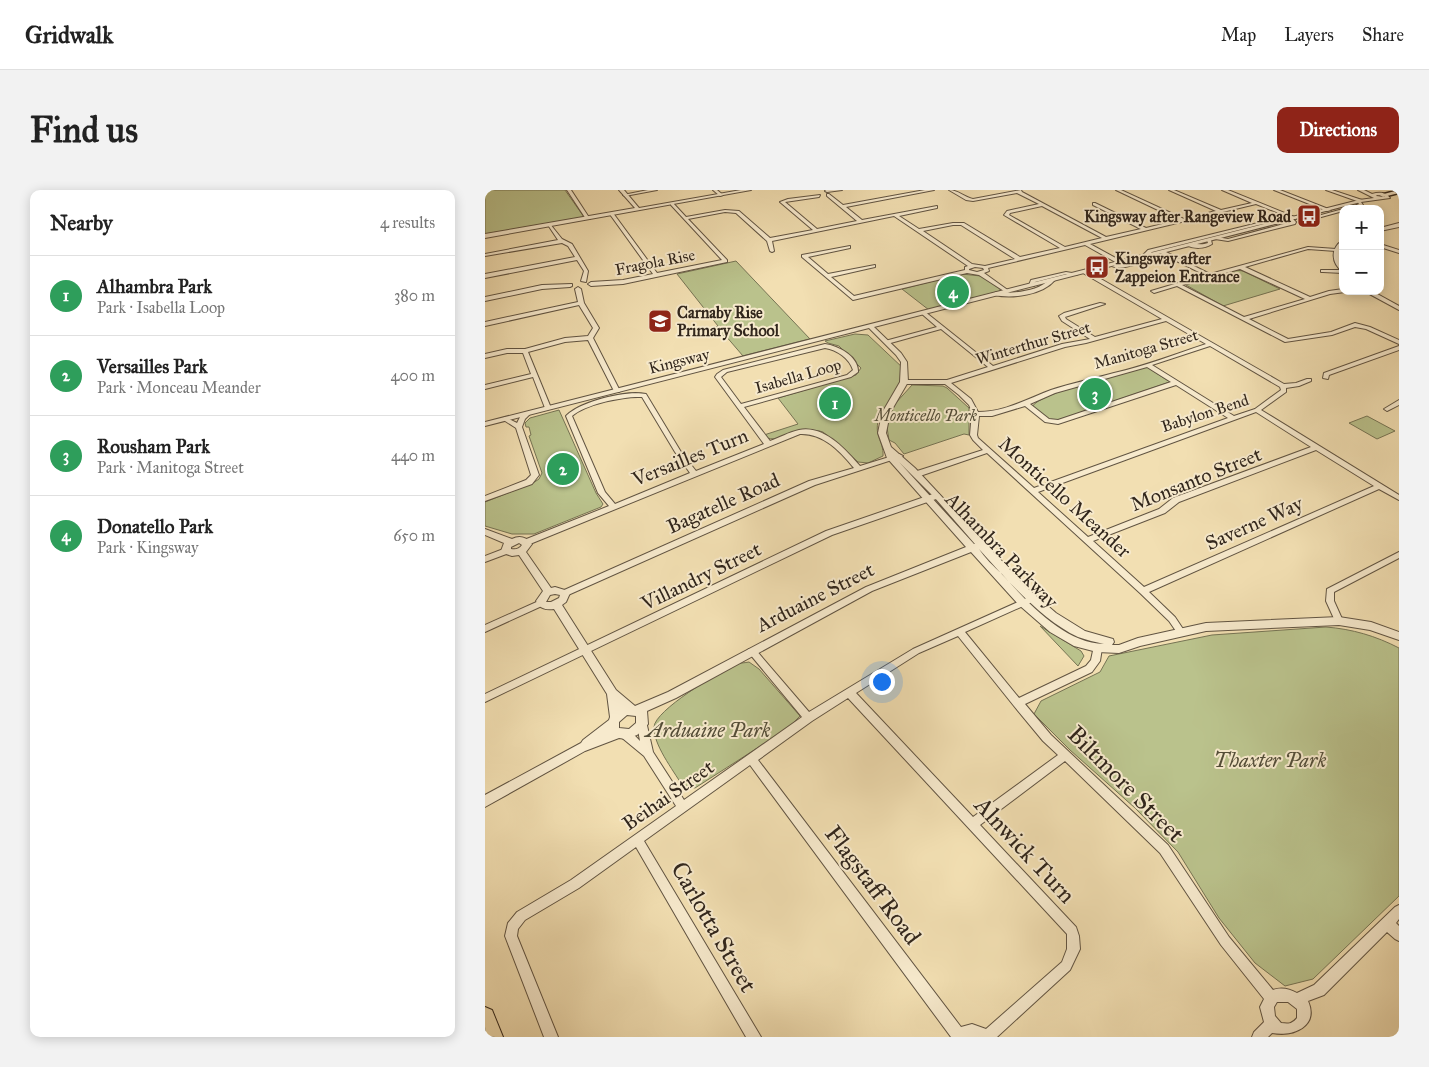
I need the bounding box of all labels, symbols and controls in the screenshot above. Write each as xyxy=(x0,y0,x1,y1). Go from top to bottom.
text: Gridwalk xyxy=(25,20,113,50)
text: Map xyxy=(1221,24,1256,46)
text: Layers xyxy=(1284,24,1334,46)
text: Share xyxy=(1362,24,1404,46)
button: Directions xyxy=(1277,107,1399,153)
text: Find us xyxy=(30,109,138,152)
bus stop icon: Kingsway after Rangeview Road xyxy=(1296,203,1322,229)
map controls xyxy=(1339,205,1384,295)
button: + xyxy=(1339,205,1384,250)
place label: Kingsway after Rangeview Road xyxy=(1084,207,1292,227)
text: Nearby xyxy=(50,210,113,236)
text: 4 results xyxy=(380,213,435,232)
street label: Fragola Rise xyxy=(613,245,697,280)
place label: Kingsway after Zappeion Entrance xyxy=(1115,249,1240,287)
button: − xyxy=(1339,250,1384,295)
bus stop icon: Kingsway after Zappeion Entrance xyxy=(1084,254,1110,280)
pin: 4 xyxy=(937,273,969,311)
text: Alhambra Park xyxy=(97,275,212,298)
text: 1 xyxy=(63,286,69,305)
text: 380 m xyxy=(394,286,435,305)
text: Park · Isabella Loop xyxy=(97,298,225,317)
place label: Carnaby Rise Primary School xyxy=(677,303,780,341)
school or university icon: Carnaby Rise Primary School xyxy=(647,308,673,334)
street label: Winterthur Street xyxy=(973,317,1093,368)
street label: Manitoga Street xyxy=(1092,325,1201,374)
street label: Kingsway xyxy=(647,344,712,379)
text: Versailles Park xyxy=(97,355,208,378)
street label: Isabella Loop xyxy=(753,355,843,397)
text: 2 xyxy=(62,366,70,385)
text: 400 m xyxy=(391,366,435,385)
pin: 3 xyxy=(1079,375,1111,413)
text: Park · Monceau Meander xyxy=(97,378,261,397)
pin: 1 xyxy=(819,384,851,422)
street label: Babylon Bend xyxy=(1159,390,1251,436)
park label: Monticello Park xyxy=(873,406,977,425)
street label: Versailles Turn xyxy=(628,423,752,491)
street label: Monticello Meander xyxy=(994,431,1136,563)
text: Rousham Park xyxy=(97,435,210,458)
street label: Monsanto Street xyxy=(1127,442,1265,516)
text: 3 xyxy=(63,446,69,465)
text: 440 m xyxy=(391,446,435,465)
pin: 2 xyxy=(547,450,579,488)
text: Park · Manitoga Street xyxy=(97,458,244,477)
street label: Bagatelle Road xyxy=(663,467,783,539)
street label: Alhambra Parkway xyxy=(940,486,1064,613)
street label: Saverne Way xyxy=(1202,491,1307,555)
text: Donatello Park xyxy=(97,515,213,538)
text: 4 xyxy=(62,526,70,545)
text: 650 m xyxy=(393,526,435,545)
street label: Villandry Street xyxy=(636,537,765,616)
text: Park · Kingsway xyxy=(97,538,199,557)
street label: Arduaine Street xyxy=(751,557,878,637)
your location xyxy=(869,669,895,695)
park label: Arduaine Park xyxy=(644,718,771,742)
street label: Biltmore Street xyxy=(1061,719,1191,849)
park label: Thaxter Park xyxy=(1214,748,1326,772)
street label: Beihai Street xyxy=(618,755,718,835)
street label: Alnwick Turn xyxy=(967,790,1082,910)
street label: Flagstaff Road xyxy=(818,819,928,951)
street label: Carlotta Street xyxy=(665,856,764,998)

